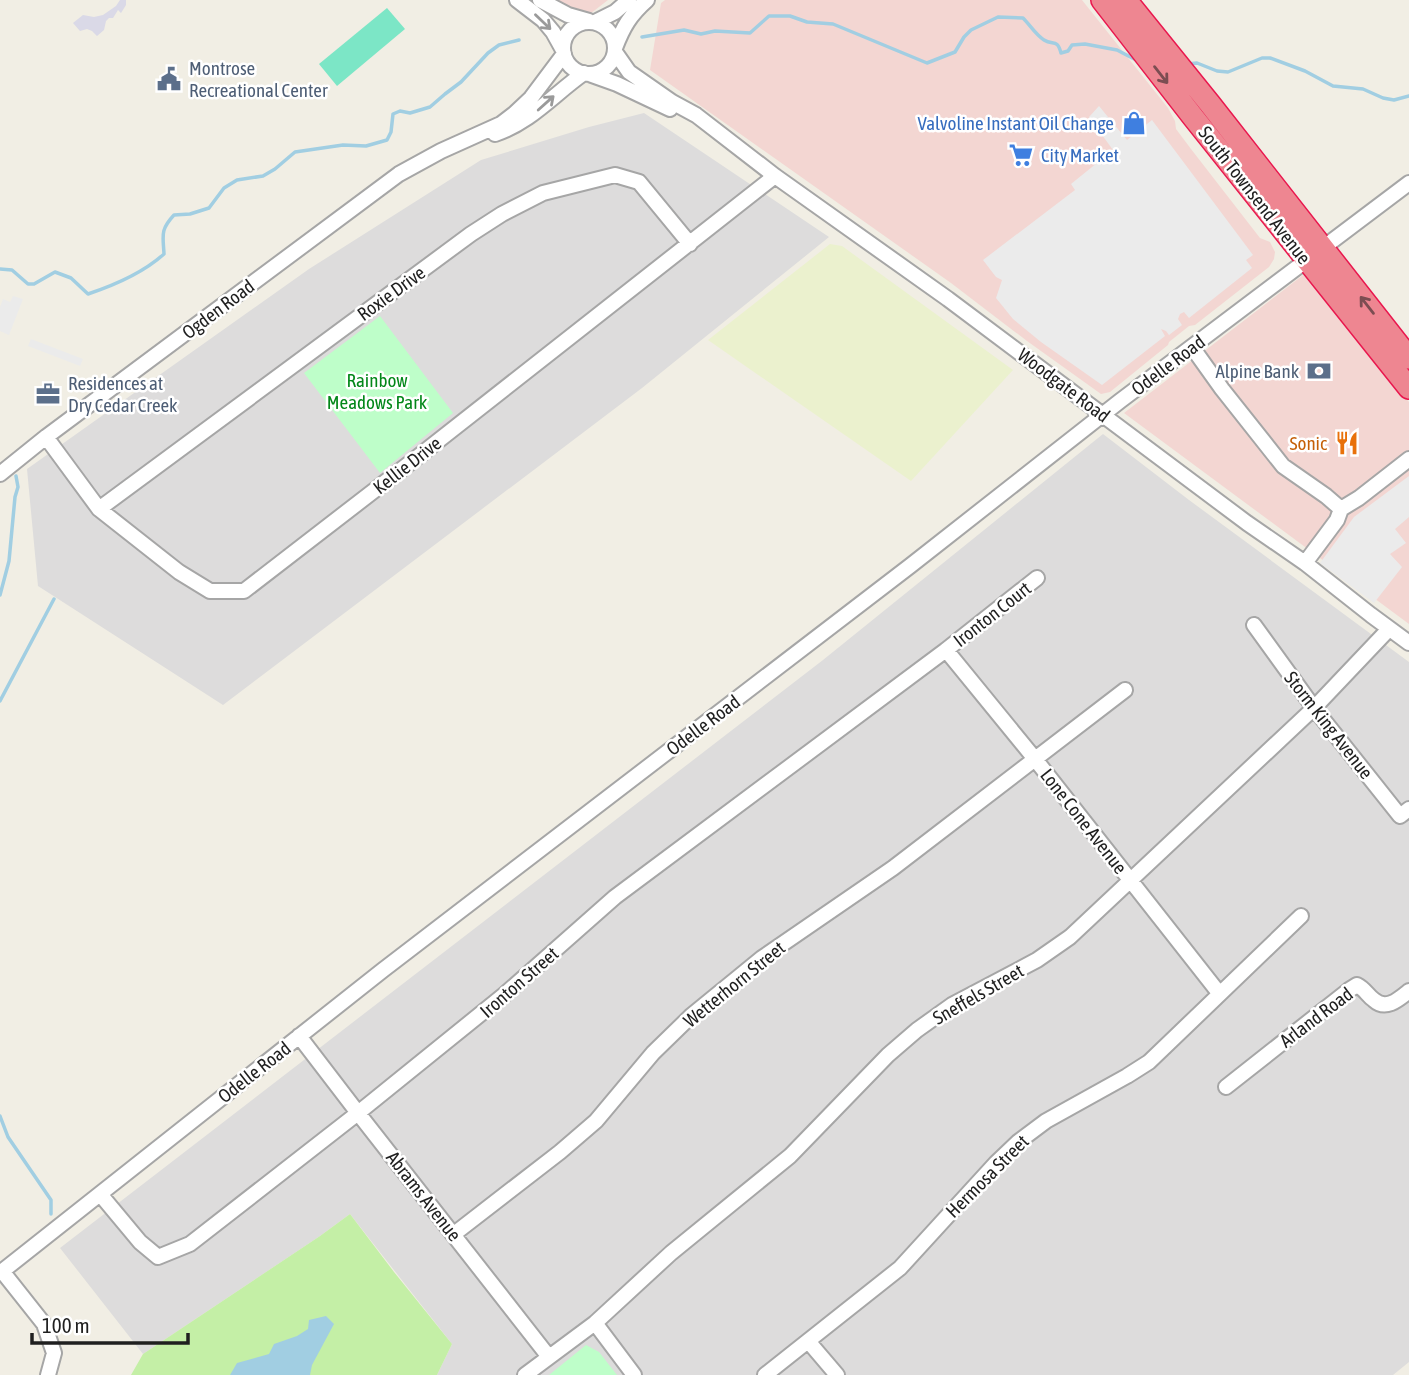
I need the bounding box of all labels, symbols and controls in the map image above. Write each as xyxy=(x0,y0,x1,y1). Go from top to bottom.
one-way arrow xyxy=(535,14,552,31)
place label: Montrose Recreational Center xyxy=(189,57,328,101)
public building icon: Montrose Recreational Center xyxy=(155,65,183,93)
one-way arrow xyxy=(1153,65,1168,84)
one-way arrow xyxy=(537,95,555,111)
shop icon: Valvoline Instant Oil Change xyxy=(1120,109,1148,137)
place label: Valvoline Instant Oil Change xyxy=(917,112,1114,134)
street label: South Townsend Avenue xyxy=(1194,122,1316,268)
supermarket icon: City Market xyxy=(1007,141,1035,169)
place label: City Market xyxy=(1041,144,1119,166)
street label: Roxie Drive xyxy=(353,261,429,325)
street label: Ogden Road xyxy=(178,275,258,343)
one-way arrow xyxy=(1359,296,1374,314)
street label: Odelle Road xyxy=(1127,330,1209,400)
street label: Woodgate Road xyxy=(1014,343,1114,427)
bank icon: Alpine Bank xyxy=(1305,357,1333,385)
place label: Alpine Bank xyxy=(1215,360,1300,382)
park label: Rainbow Meadows Park xyxy=(327,369,428,413)
place label: Residences at Dry Cedar Creek xyxy=(68,372,178,416)
office icon: Residences at Dry Cedar Creek xyxy=(34,380,62,408)
restaurant icon: Sonic xyxy=(1333,429,1361,457)
street label: Kellie Drive xyxy=(369,432,445,498)
place label: Sonic xyxy=(1289,432,1328,454)
street label: Ironton Court xyxy=(949,577,1035,651)
street label: Storm King Avenue xyxy=(1280,667,1378,783)
street label: Odelle Road xyxy=(662,690,744,760)
street label: Lone Cone Avenue xyxy=(1036,764,1132,878)
street label: Wetterhorn Street xyxy=(679,936,789,1032)
street label: Ironton Street xyxy=(475,942,563,1022)
street label: Sneffels Street xyxy=(929,959,1027,1029)
street label: Arland Road xyxy=(1275,982,1357,1052)
street label: Odelle Road xyxy=(213,1037,295,1107)
street label: Hermosa Street xyxy=(941,1130,1033,1222)
street label: Abrams Avenue xyxy=(382,1147,466,1245)
scale bar xyxy=(32,1302,187,1346)
text: 100 m xyxy=(42,1313,90,1337)

